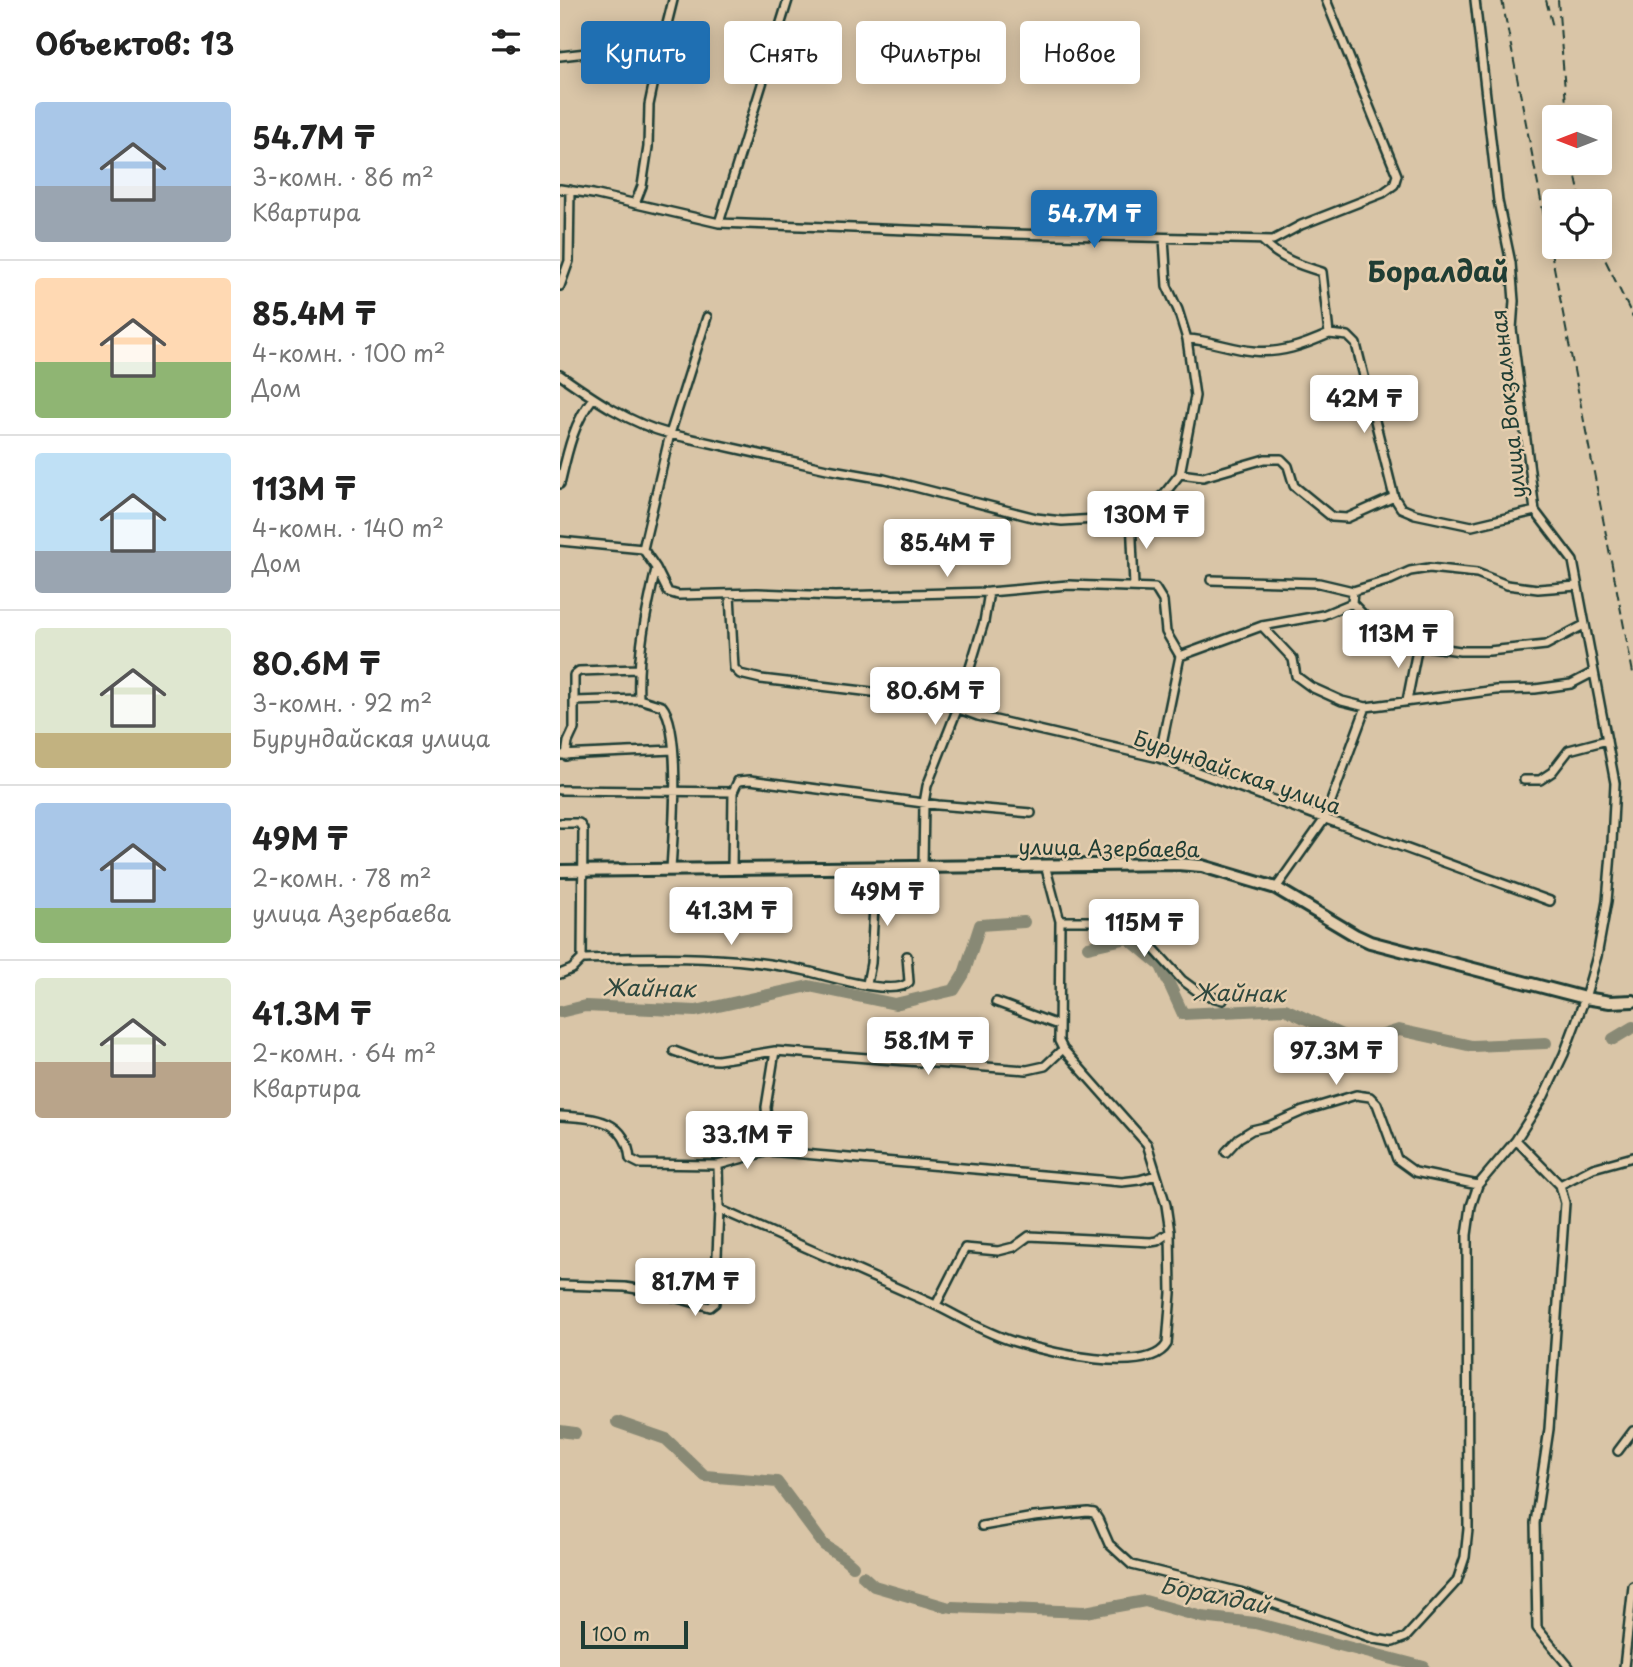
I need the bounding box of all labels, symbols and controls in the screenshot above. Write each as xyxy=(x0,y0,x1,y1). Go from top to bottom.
text: Объектов: 13 xyxy=(35,20,234,65)
chip: Купить xyxy=(581,21,710,84)
chip: Снять xyxy=(724,21,842,84)
chip: Фильтры xyxy=(856,21,1006,84)
chip: Новое xyxy=(1020,21,1140,84)
icon: filters xyxy=(487,23,525,61)
north arrow xyxy=(1542,105,1612,175)
map controls xyxy=(1542,105,1612,259)
text: 54.7M ₸ xyxy=(252,114,375,159)
icon: home xyxy=(91,130,175,214)
text: 3-комн. · 86 m² xyxy=(252,159,434,194)
button: locate xyxy=(1542,189,1612,259)
pin: 54.7M ₸ xyxy=(1029,190,1159,250)
text: Квартира xyxy=(252,194,360,229)
text: 54.7M ₸ xyxy=(1047,195,1141,230)
district label: Боралдай xyxy=(1367,249,1509,292)
text: 85.4M ₸ xyxy=(252,290,375,335)
icon: home xyxy=(91,306,175,390)
street label: улица Вокзальная xyxy=(1481,308,1533,500)
text: 4-комн. · 100 m² xyxy=(252,335,446,370)
text: Дом xyxy=(252,370,301,405)
pin: 42M ₸ xyxy=(1315,376,1413,435)
text: 42M ₸ xyxy=(1326,380,1402,415)
text: 113M ₸ xyxy=(252,465,355,510)
icon: home xyxy=(91,481,175,565)
pin: 130M ₸ xyxy=(1089,491,1203,551)
text: 130M ₸ xyxy=(1103,496,1189,531)
text: 4-комн. · 140 m² xyxy=(252,510,444,545)
pin: 85.4M ₸ xyxy=(882,520,1012,579)
text: 85.4M ₸ xyxy=(900,524,994,559)
text: Дом xyxy=(252,545,301,580)
pin: 113M ₸ xyxy=(1341,610,1455,670)
text: 113M ₸ xyxy=(1358,615,1438,650)
text: 80.6M ₸ xyxy=(252,640,380,685)
icon: home xyxy=(91,656,175,740)
pin: 80.6M ₸ xyxy=(870,668,1000,727)
text: 80.6M ₸ xyxy=(886,672,984,707)
text: 3-комн. · 92 m² xyxy=(252,685,432,720)
text: Бурундайская улица xyxy=(252,720,490,755)
street label: Бурундайская улица xyxy=(1130,720,1347,822)
text: 49M ₸ xyxy=(252,815,347,860)
street label: улица Азербаева xyxy=(1018,829,1200,865)
icon: home xyxy=(91,831,175,915)
text: 2-комн. · 78 m² xyxy=(252,860,432,895)
pin: 49M ₸ xyxy=(838,869,936,928)
text: 49M ₸ xyxy=(850,873,924,908)
pin: 41.3M ₸ xyxy=(666,888,796,947)
text: 41.3M ₸ xyxy=(685,892,777,927)
text: улица Азербаева xyxy=(252,895,451,930)
pin: 115M ₸ xyxy=(1087,900,1201,959)
text: 115M ₸ xyxy=(1105,904,1183,939)
water label: Жайнак xyxy=(602,969,698,1005)
water label: Жайнак xyxy=(1192,974,1288,1010)
text: 41.3M ₸ xyxy=(252,990,371,1035)
icon: home xyxy=(91,1006,175,1090)
pin: 58.1M ₸ xyxy=(863,1018,993,1077)
text: 58.1M ₸ xyxy=(883,1022,973,1057)
pin: 97.3M ₸ xyxy=(1271,1028,1401,1087)
text: 97.3M ₸ xyxy=(1290,1032,1382,1067)
text: 2-комн. · 64 m² xyxy=(252,1035,436,1070)
text: Квартира xyxy=(252,1070,360,1105)
pin: 33.1M ₸ xyxy=(682,1112,812,1171)
text: 33.1M ₸ xyxy=(702,1116,792,1151)
pin: 81.7M ₸ xyxy=(630,1258,760,1318)
text: 81.7M ₸ xyxy=(651,1263,739,1298)
water label: Боралдай xyxy=(1158,1566,1275,1622)
scale bar xyxy=(581,1618,688,1650)
text: 100 m xyxy=(592,1619,650,1647)

